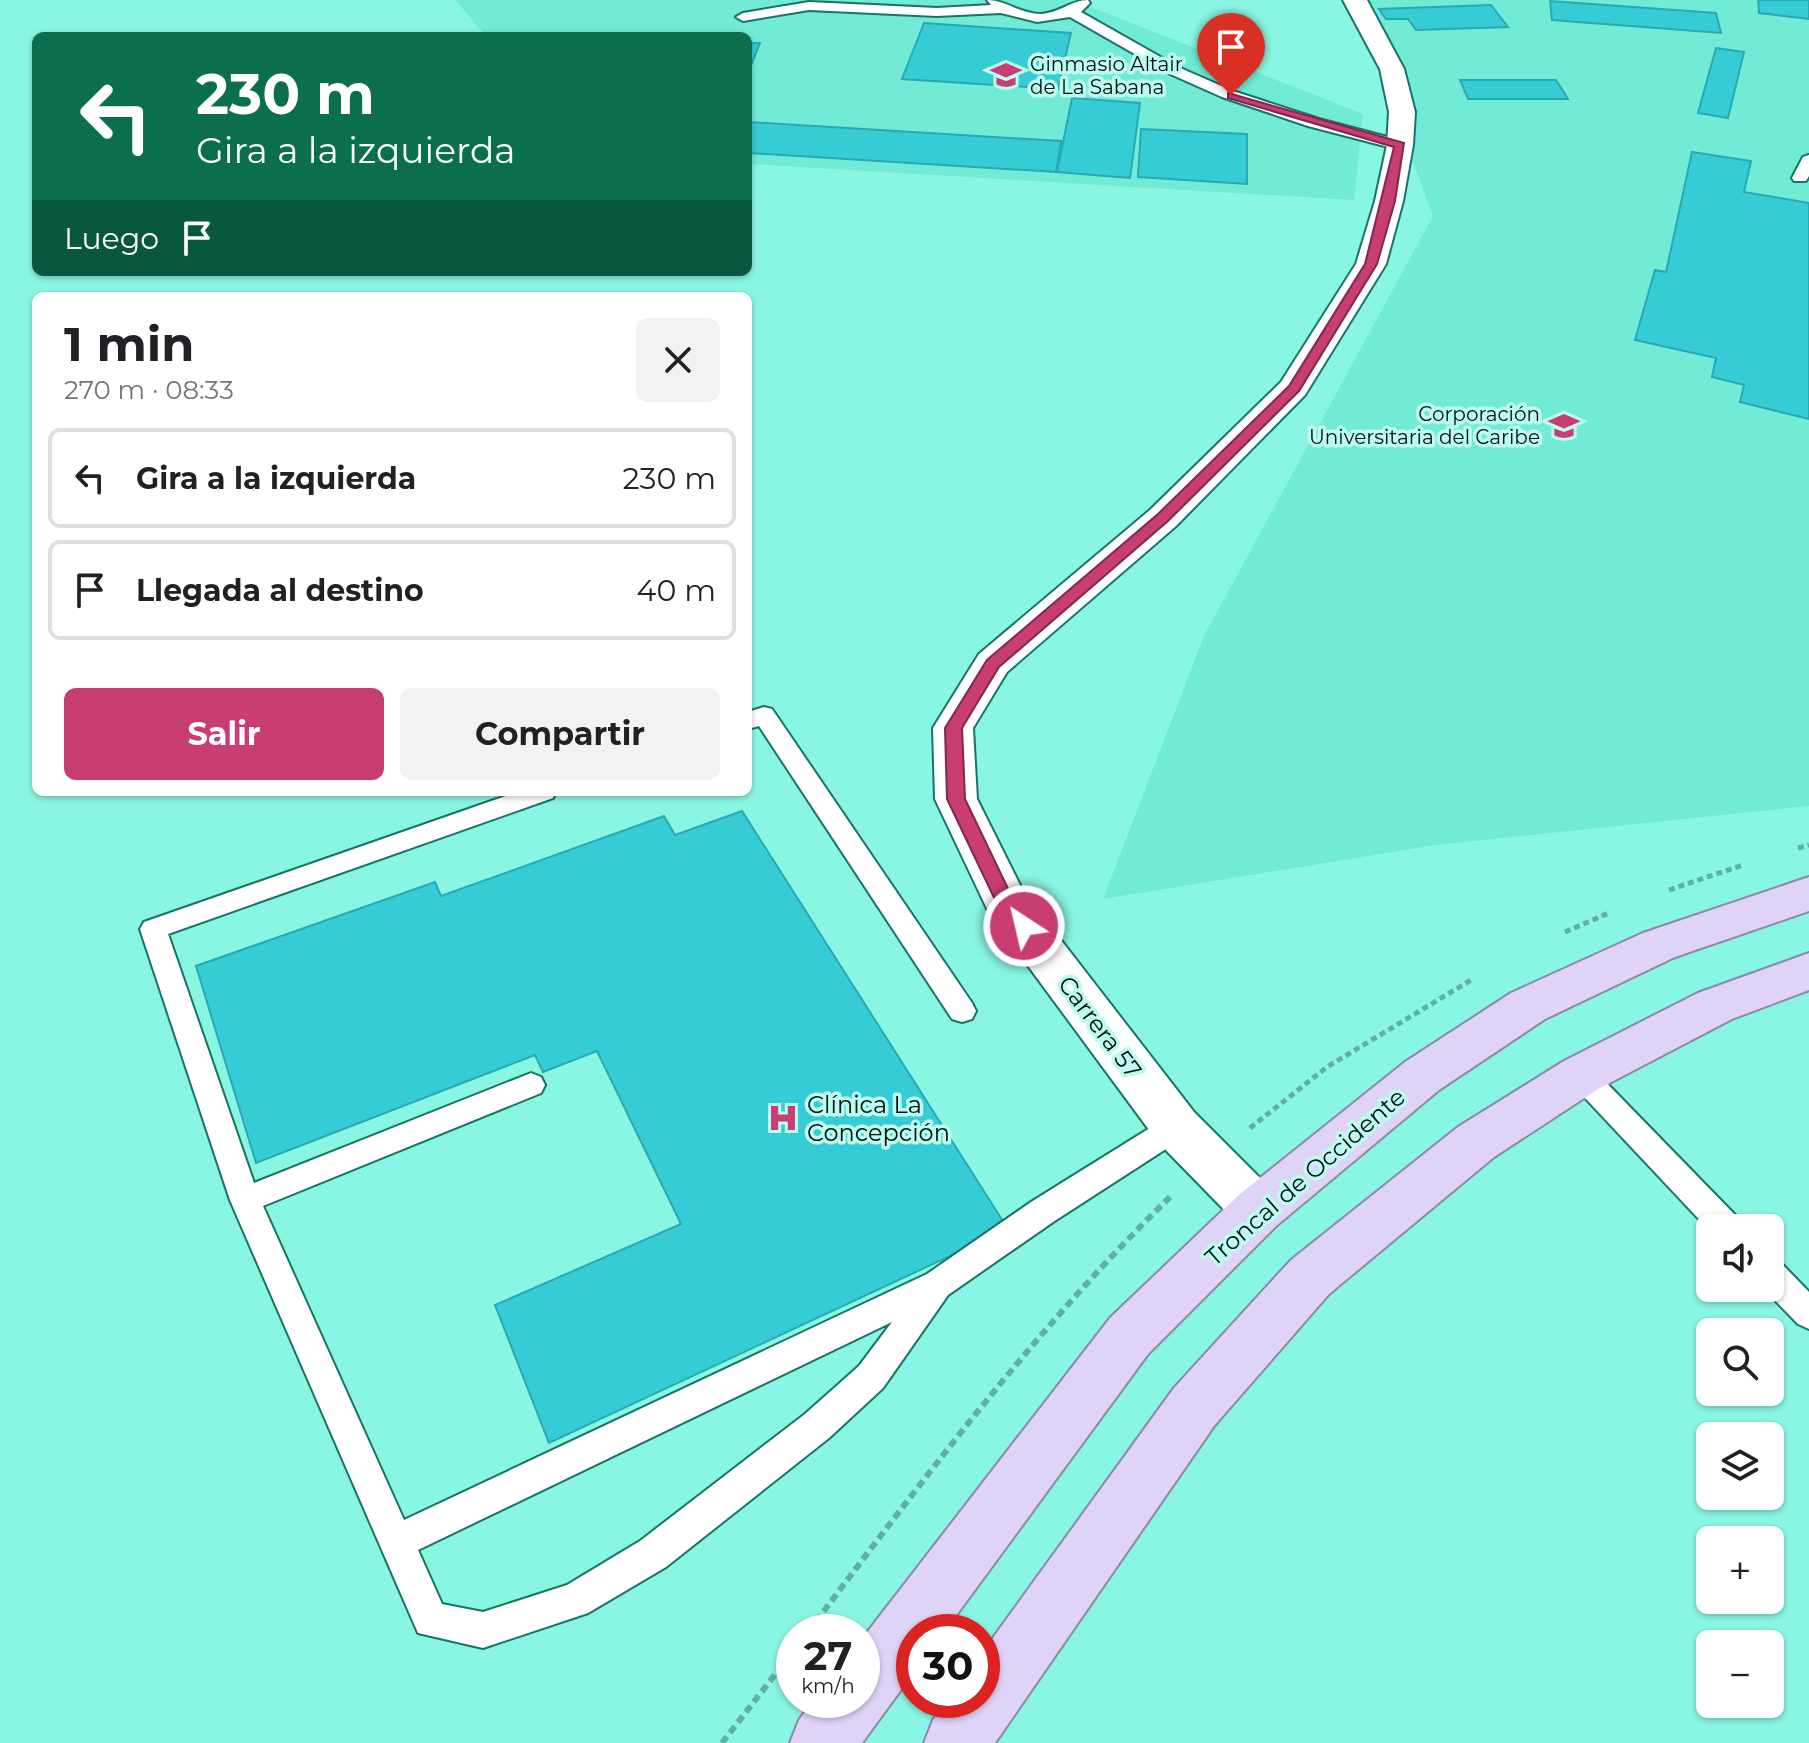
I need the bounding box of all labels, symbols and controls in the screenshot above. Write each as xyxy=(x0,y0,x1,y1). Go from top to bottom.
pin xyxy=(1197,13,1265,95)
icon: arrive xyxy=(1209,25,1253,69)
place label: Ginmasio Altair de La Sabana xyxy=(1030,52,1183,99)
school or university icon: Ginmasio Altair de La Sabana xyxy=(989,58,1023,92)
text: 230 m xyxy=(196,60,375,128)
icon: left xyxy=(64,64,168,168)
text: Gira a la izquierda xyxy=(196,128,516,172)
icon: arrive xyxy=(175,216,219,260)
text: Luego xyxy=(64,220,159,257)
text: 1 min xyxy=(64,315,194,373)
button: close xyxy=(636,318,720,402)
text: 270 m · 08:33 xyxy=(64,374,234,406)
place label: Corporación Universitaria del Caribe xyxy=(1309,402,1540,449)
school or university icon: Corporación Universitaria del Caribe xyxy=(1547,409,1581,443)
icon: left xyxy=(68,456,112,500)
text: Gira a la izquierda xyxy=(136,460,416,497)
text: 230 m xyxy=(622,460,716,497)
icon: arrive xyxy=(68,568,112,612)
text: Llegada al destino xyxy=(136,572,424,609)
text: 40 m xyxy=(637,572,716,609)
button: Salir xyxy=(64,688,384,780)
button: Compartir xyxy=(400,688,720,780)
position arrow xyxy=(982,884,1066,968)
street label: Carrera 57 xyxy=(1052,970,1148,1084)
street label: Troncal de Occidente xyxy=(1199,1082,1411,1272)
place label: Clínica La Concepción xyxy=(807,1090,950,1147)
hospital icon: Clínica La Concepción xyxy=(766,1101,800,1135)
map controls xyxy=(1696,1214,1784,1718)
button: sound xyxy=(1696,1214,1784,1302)
button: search xyxy=(1696,1318,1784,1406)
button: layers xyxy=(1696,1422,1784,1510)
button: + xyxy=(1696,1526,1784,1614)
speed limit sign: 30 xyxy=(896,1614,1000,1718)
button: − xyxy=(1696,1630,1784,1718)
text: 27 xyxy=(804,1631,852,1680)
text: km/h xyxy=(801,1674,855,1698)

